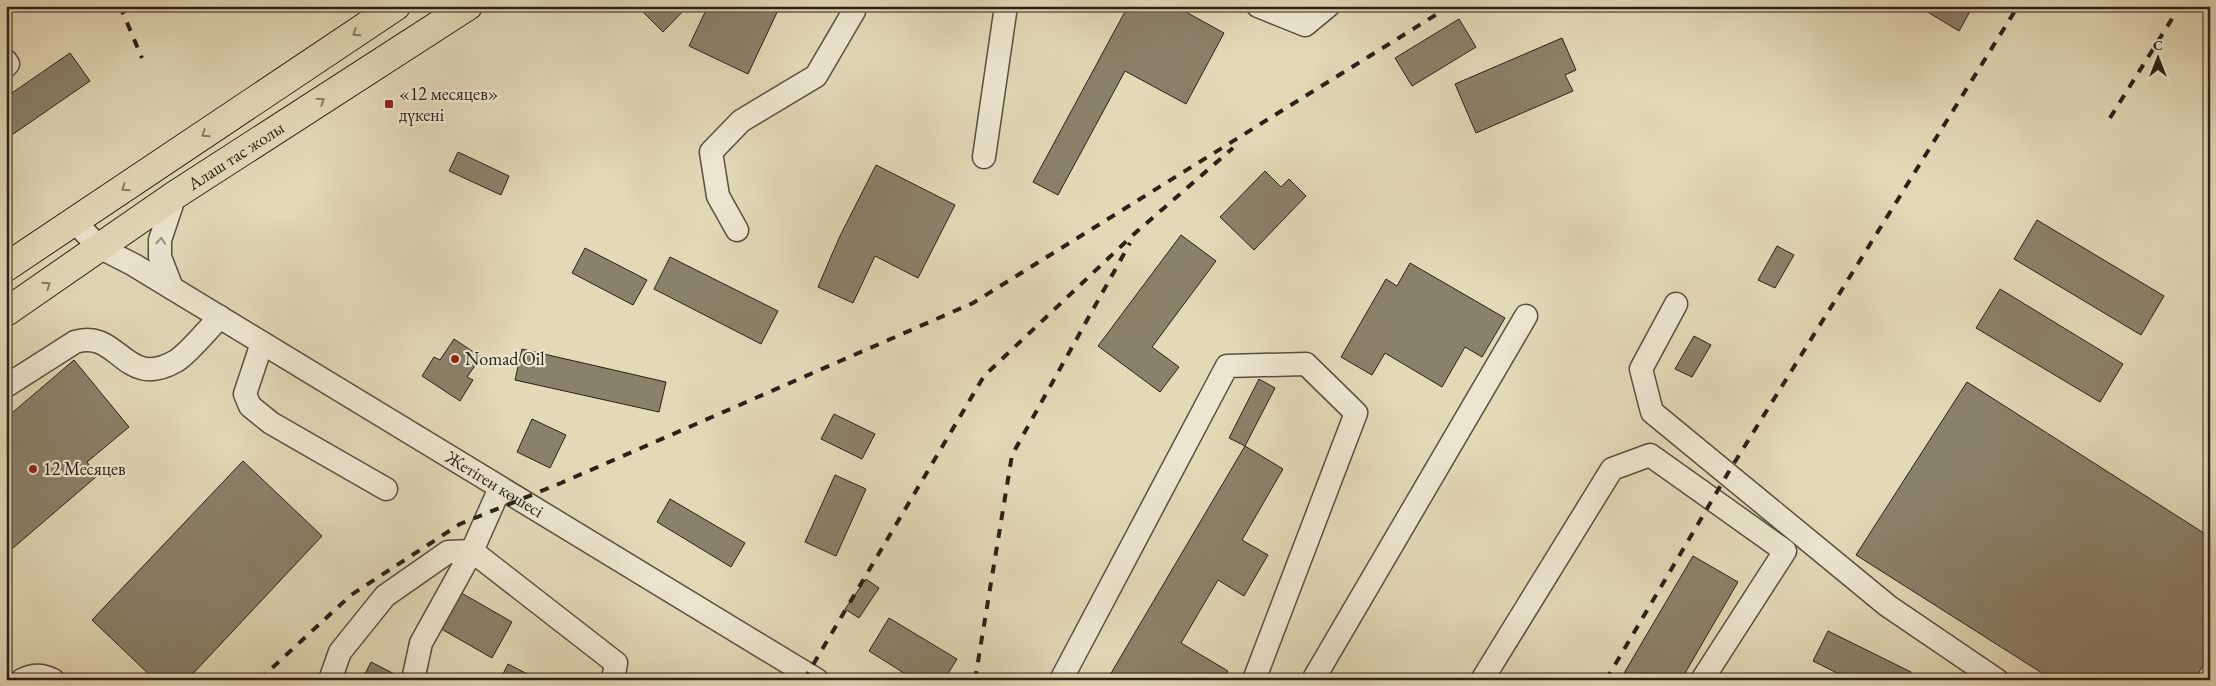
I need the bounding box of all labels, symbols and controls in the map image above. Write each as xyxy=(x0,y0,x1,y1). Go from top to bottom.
one-way arrow xyxy=(352,27,361,36)
north arrow xyxy=(2134,32,2184,82)
text: С xyxy=(2153,36,2163,54)
place label: «12 месяцев» дүкені xyxy=(399,82,499,126)
one-way arrow xyxy=(315,98,324,108)
marker: «12 месяцев» дүкені xyxy=(383,98,395,110)
street label: Алаш тас жолы xyxy=(182,116,288,195)
one-way arrow xyxy=(201,128,211,137)
one-way arrow xyxy=(122,182,131,191)
one-way arrow xyxy=(155,237,166,245)
one-way arrow xyxy=(41,282,50,291)
place label: Nomad Oil xyxy=(465,347,545,370)
marker: Nomad Oil xyxy=(449,353,461,365)
street label: Жетіген көшесі xyxy=(441,445,549,523)
place label: 12 Месяцев xyxy=(43,457,126,480)
marker: 12 Месяцев xyxy=(27,463,39,475)

